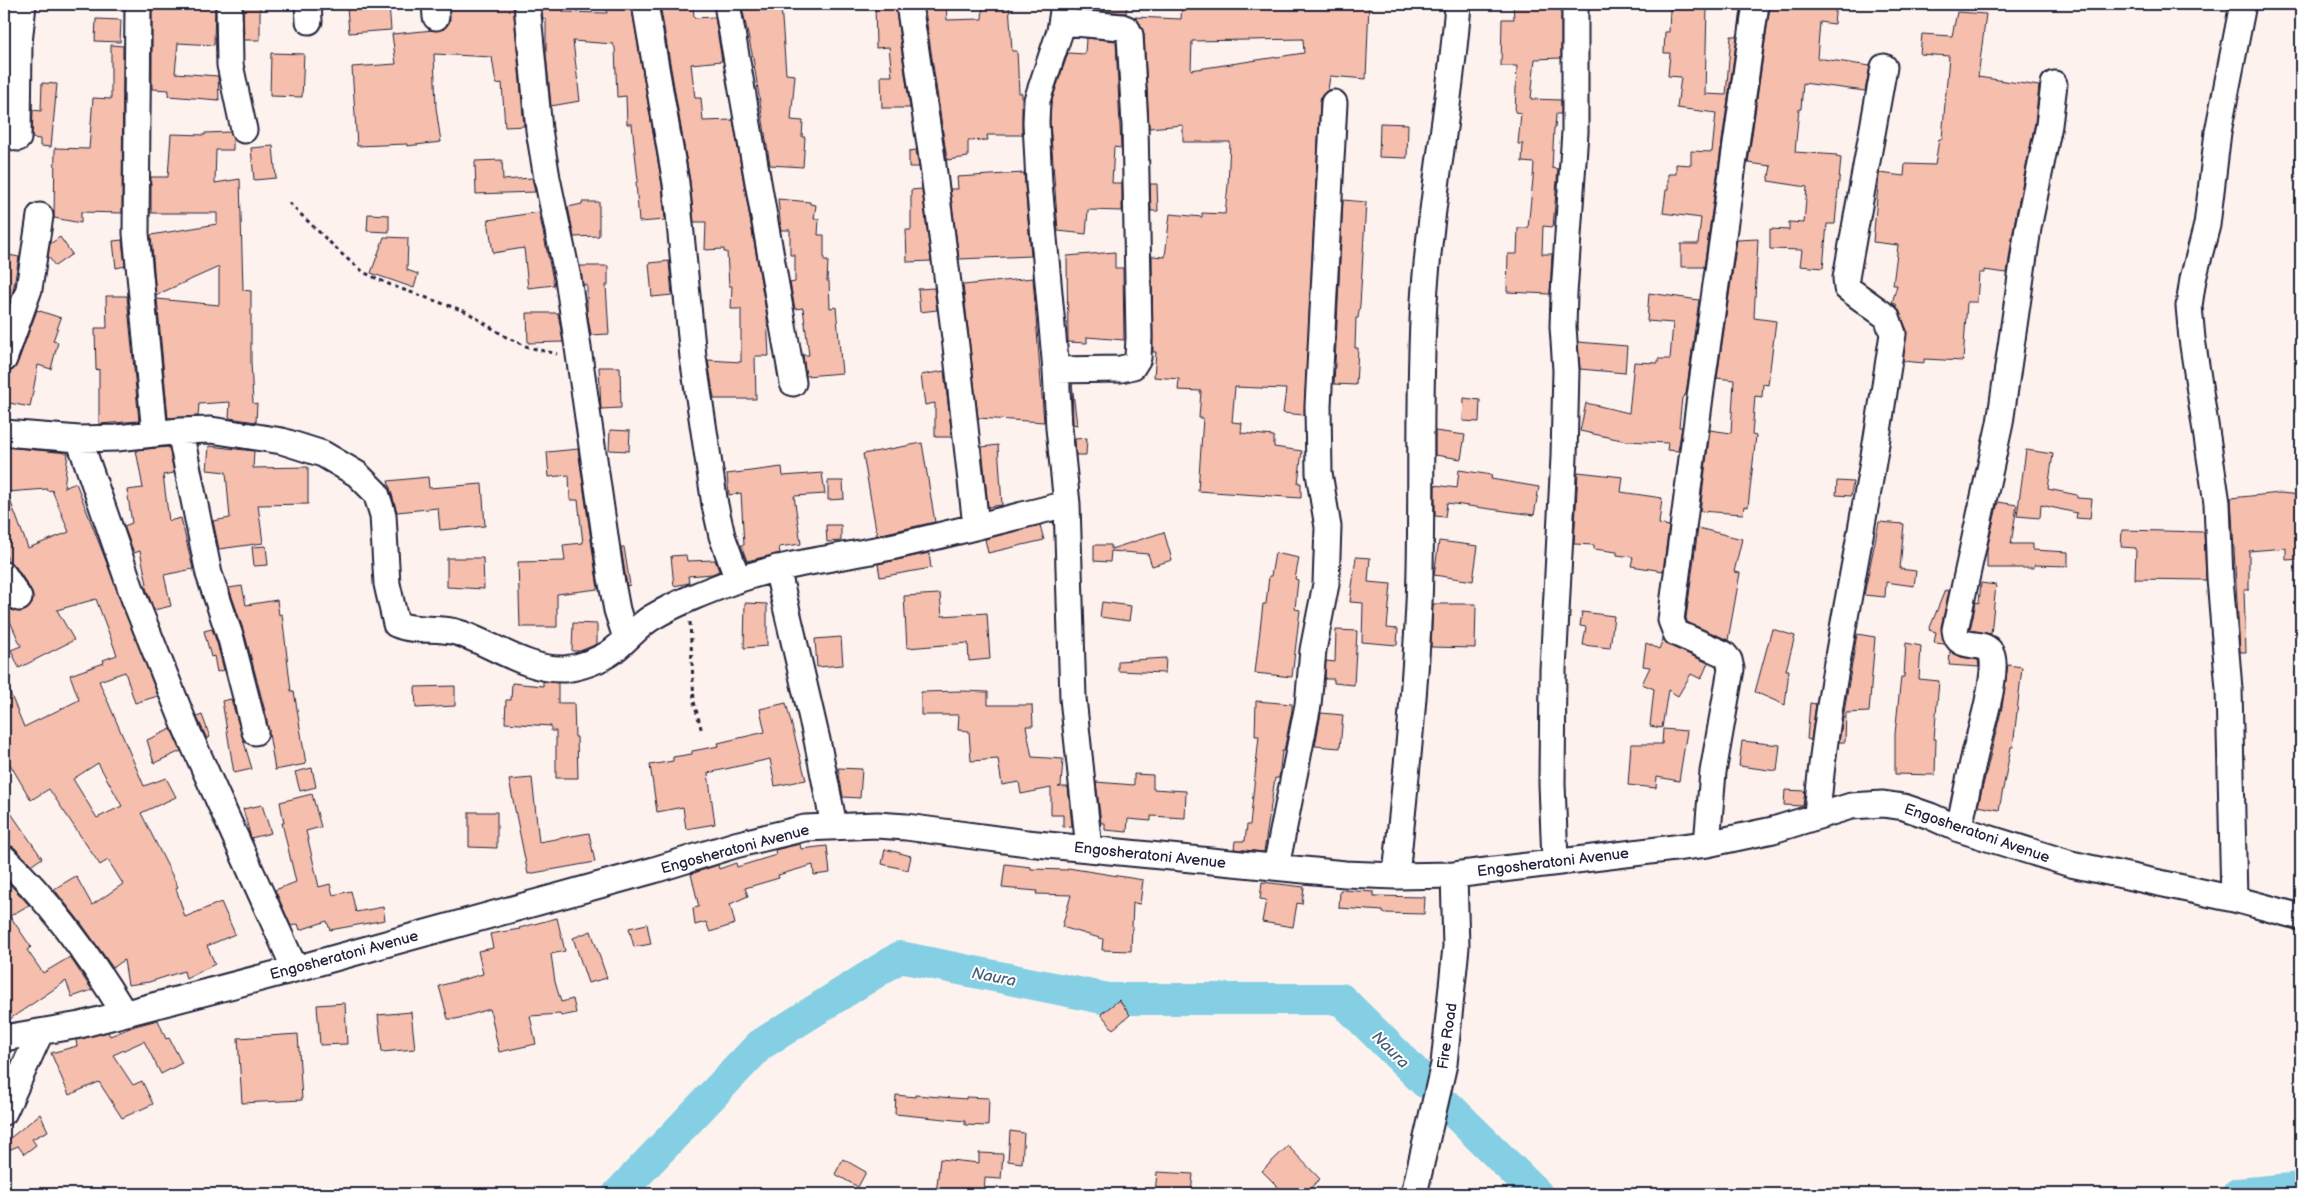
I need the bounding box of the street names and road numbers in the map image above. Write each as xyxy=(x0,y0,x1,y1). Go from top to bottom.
street label: Engosheratoni Avenue xyxy=(1902,800,2052,867)
street label: Engosheratoni Avenue xyxy=(659,821,811,878)
street label: Engosheratoni Avenue xyxy=(1073,838,1227,873)
street label: Engosheratoni Avenue xyxy=(1476,844,1630,881)
street label: Engosheratoni Avenue xyxy=(268,927,420,984)
street label: Fire Road xyxy=(1433,1002,1462,1070)

